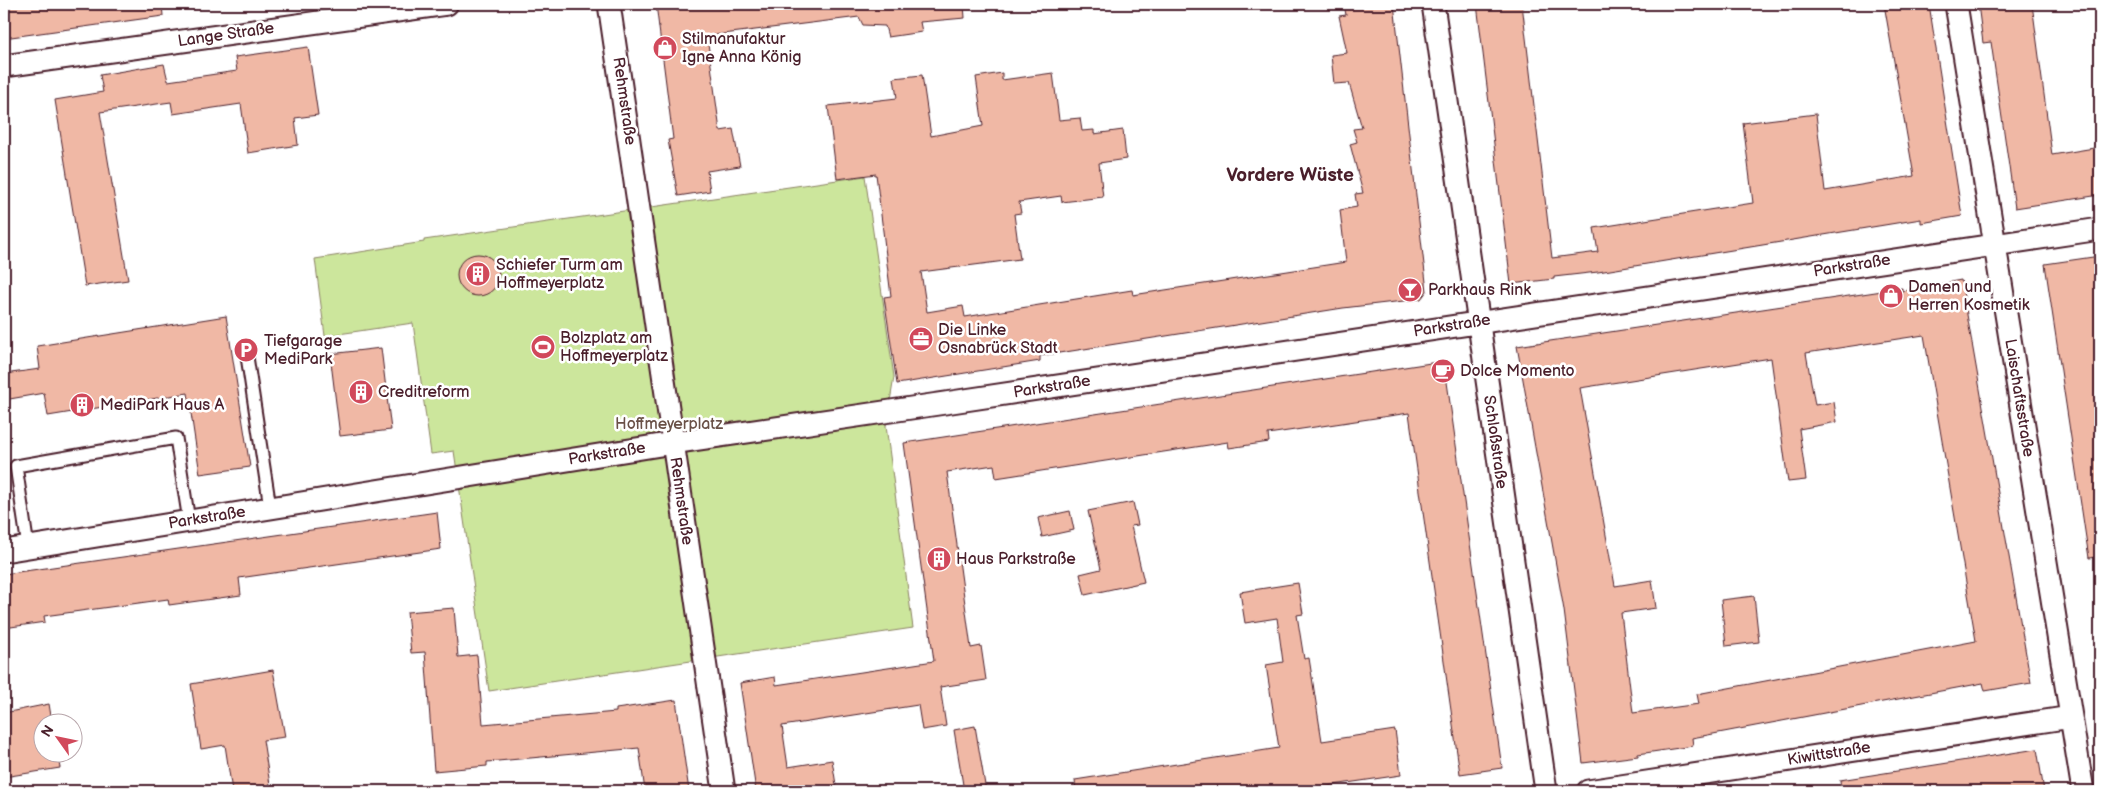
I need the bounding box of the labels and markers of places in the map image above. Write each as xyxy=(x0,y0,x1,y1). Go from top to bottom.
place label: Stilmanufaktur Igne Anna König xyxy=(682,30,801,67)
shop icon: Stilmanufaktur Igne Anna König xyxy=(652,35,678,61)
place label: Schiefer Turm am Hoffmeyerplatz xyxy=(496,256,623,293)
building icon: Schiefer Turm am Hoffmeyerplatz xyxy=(465,261,491,287)
bar icon: Parkhaus Rink xyxy=(1397,277,1423,303)
place label: Damen und Herren Kosmetik xyxy=(1908,278,2030,315)
place label: Parkhaus Rink xyxy=(1428,281,1531,300)
shop icon: Damen und Herren Kosmetik xyxy=(1878,283,1904,309)
place label: Die Linke Osnabrück Stadt xyxy=(938,321,1058,358)
office icon: Die Linke Osnabrück Stadt xyxy=(908,326,934,352)
place label: Bolzplatz am Hoffmeyerplatz xyxy=(560,329,668,366)
place label: Tiefgarage MediPark xyxy=(264,332,343,369)
sports icon: Bolzplatz am Hoffmeyerplatz xyxy=(530,334,556,360)
parking icon: Tiefgarage MediPark xyxy=(233,337,259,363)
cafe icon: Dolce Momento xyxy=(1430,358,1456,384)
place label: Dolce Momento xyxy=(1460,362,1574,381)
building icon: Creditreform xyxy=(348,379,374,405)
place label: Creditreform xyxy=(378,383,470,402)
building icon: MediPark Haus A xyxy=(69,392,95,418)
place label: MediPark Haus A xyxy=(100,396,225,415)
building icon: Haus Parkstraße xyxy=(926,546,952,572)
place label: Haus Parkstraße xyxy=(956,550,1076,569)

